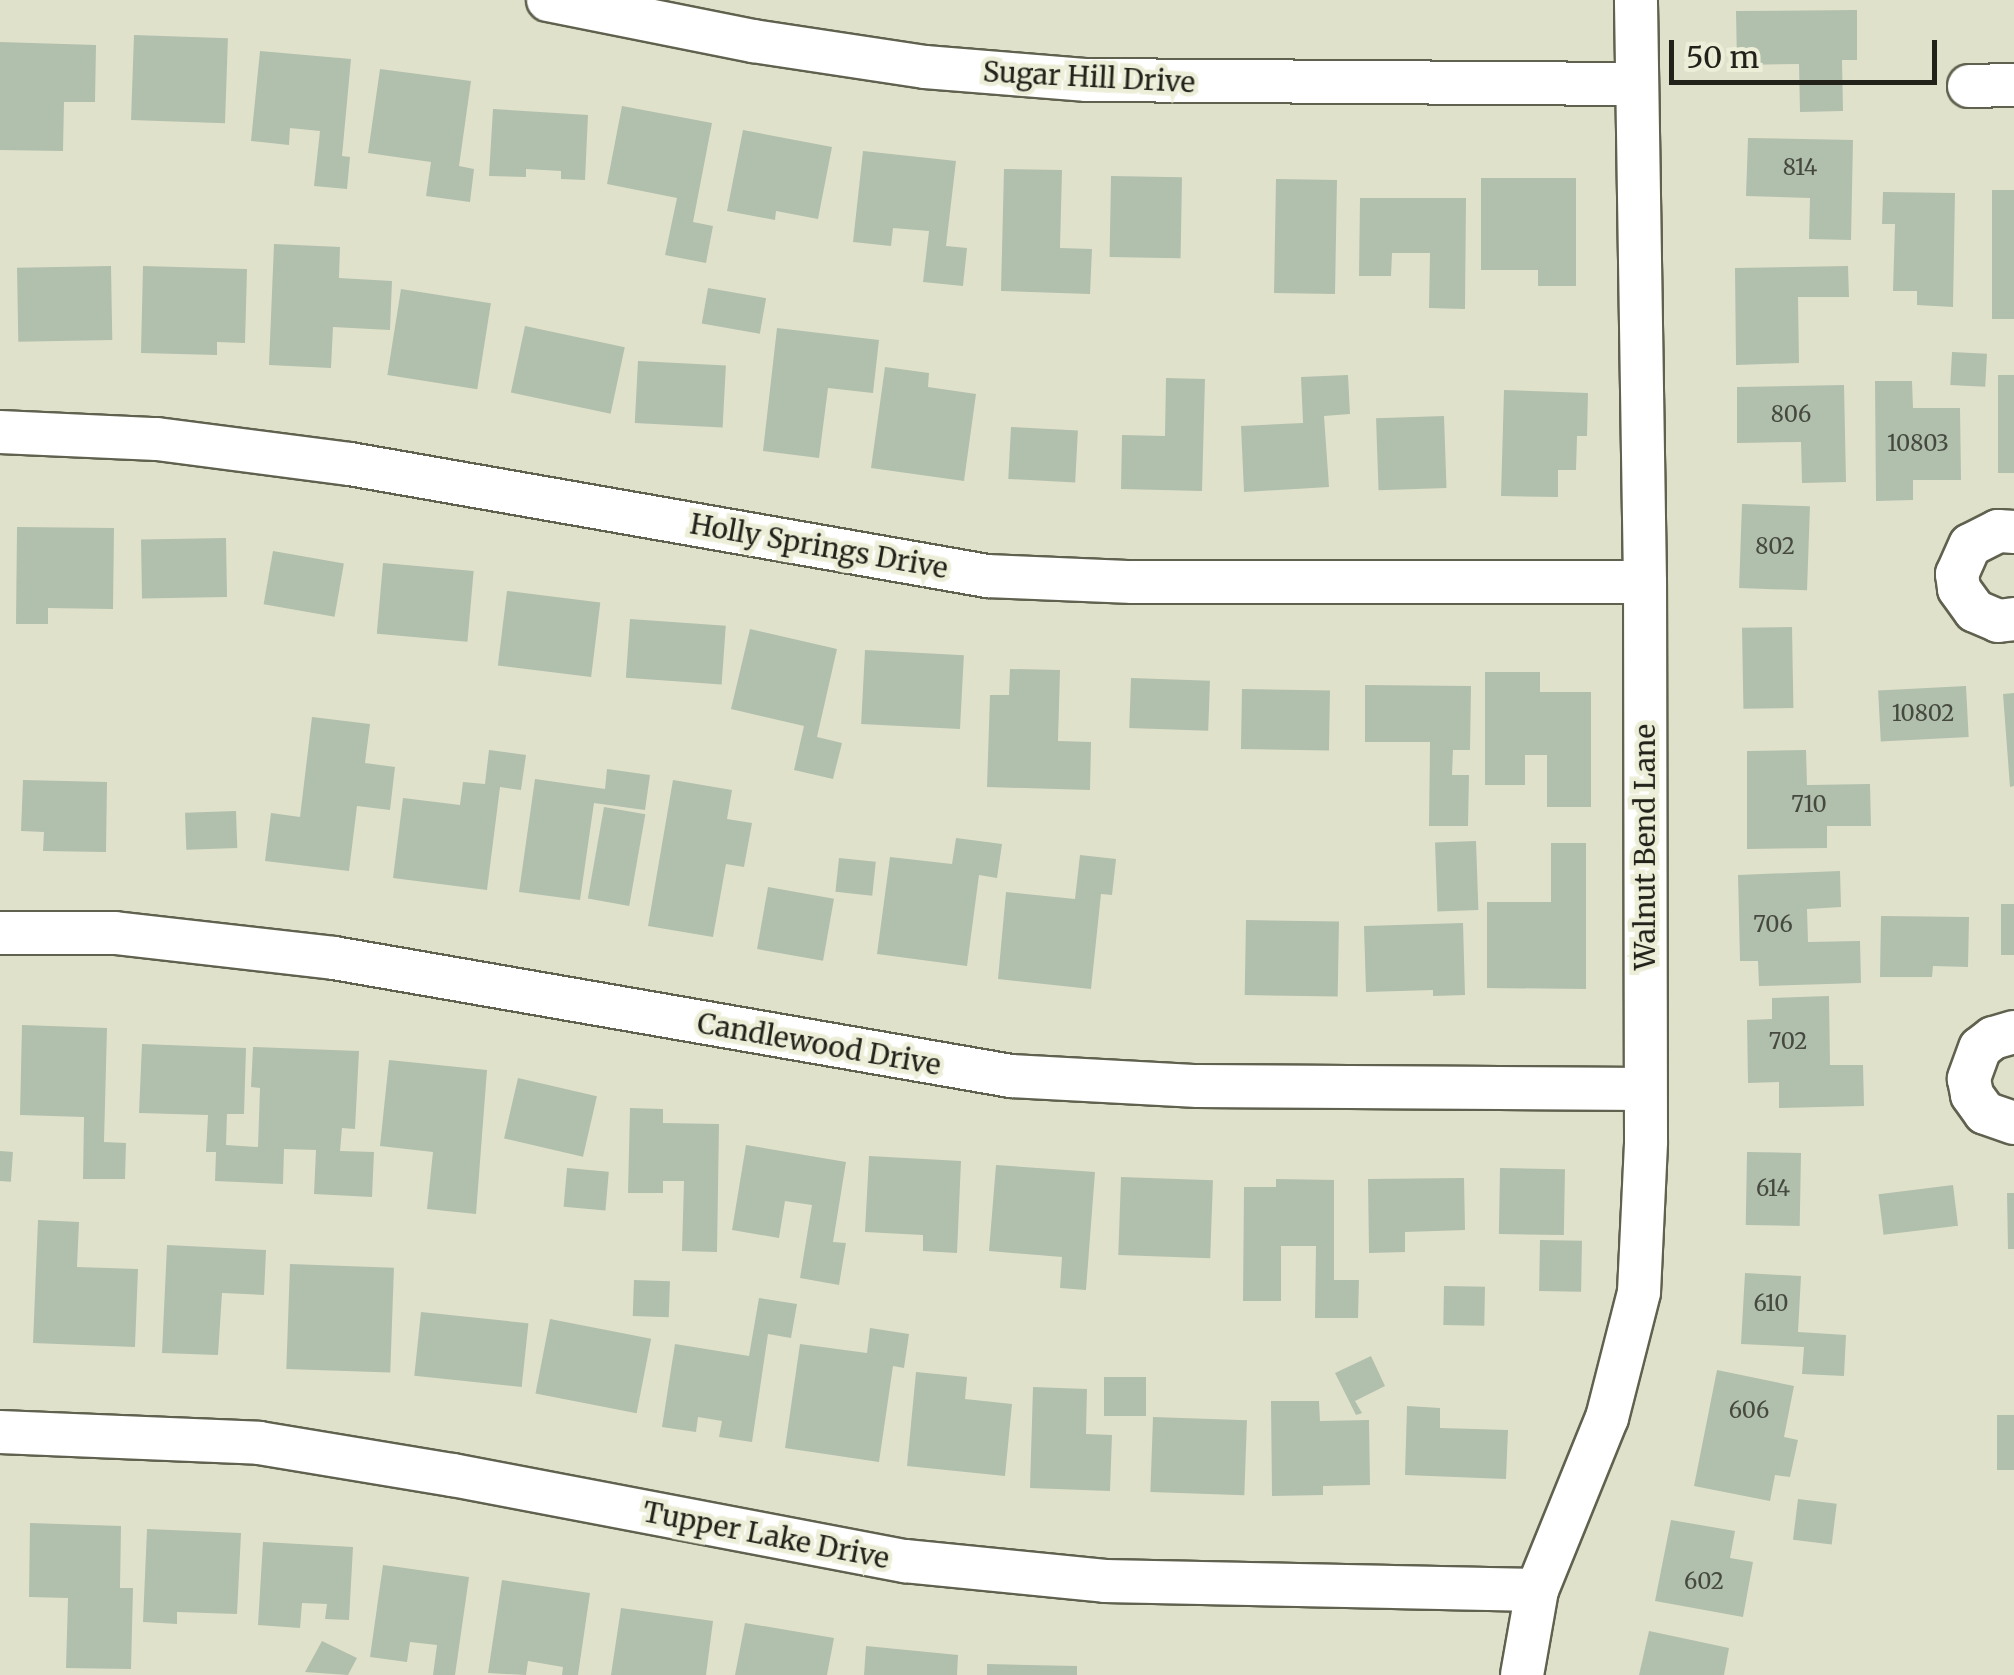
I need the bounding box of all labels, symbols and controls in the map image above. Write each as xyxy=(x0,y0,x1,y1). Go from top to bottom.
scale bar xyxy=(1674,20,1942,82)
text: 50 m xyxy=(1686,38,1759,76)
street label: Sugar Hill Drive xyxy=(982,55,1196,99)
house number: 814 xyxy=(1783,155,1817,181)
house number: 806 xyxy=(1771,402,1811,428)
house number: 10803 xyxy=(1887,431,1949,457)
street label: Holly Springs Drive xyxy=(687,507,951,585)
house number: 802 xyxy=(1755,534,1795,560)
house number: 10802 xyxy=(1892,701,1954,727)
street label: Walnut Bend Lane xyxy=(1628,724,1662,970)
house number: 710 xyxy=(1791,792,1827,818)
house number: 706 xyxy=(1753,912,1793,938)
street label: Candlewood Drive xyxy=(695,1006,943,1082)
house number: 702 xyxy=(1769,1029,1807,1055)
house number: 614 xyxy=(1756,1176,1790,1202)
house number: 610 xyxy=(1754,1291,1788,1317)
house number: 606 xyxy=(1729,1398,1769,1424)
street label: Tupper Lake Drive xyxy=(640,1495,892,1575)
house number: 602 xyxy=(1684,1569,1724,1595)

